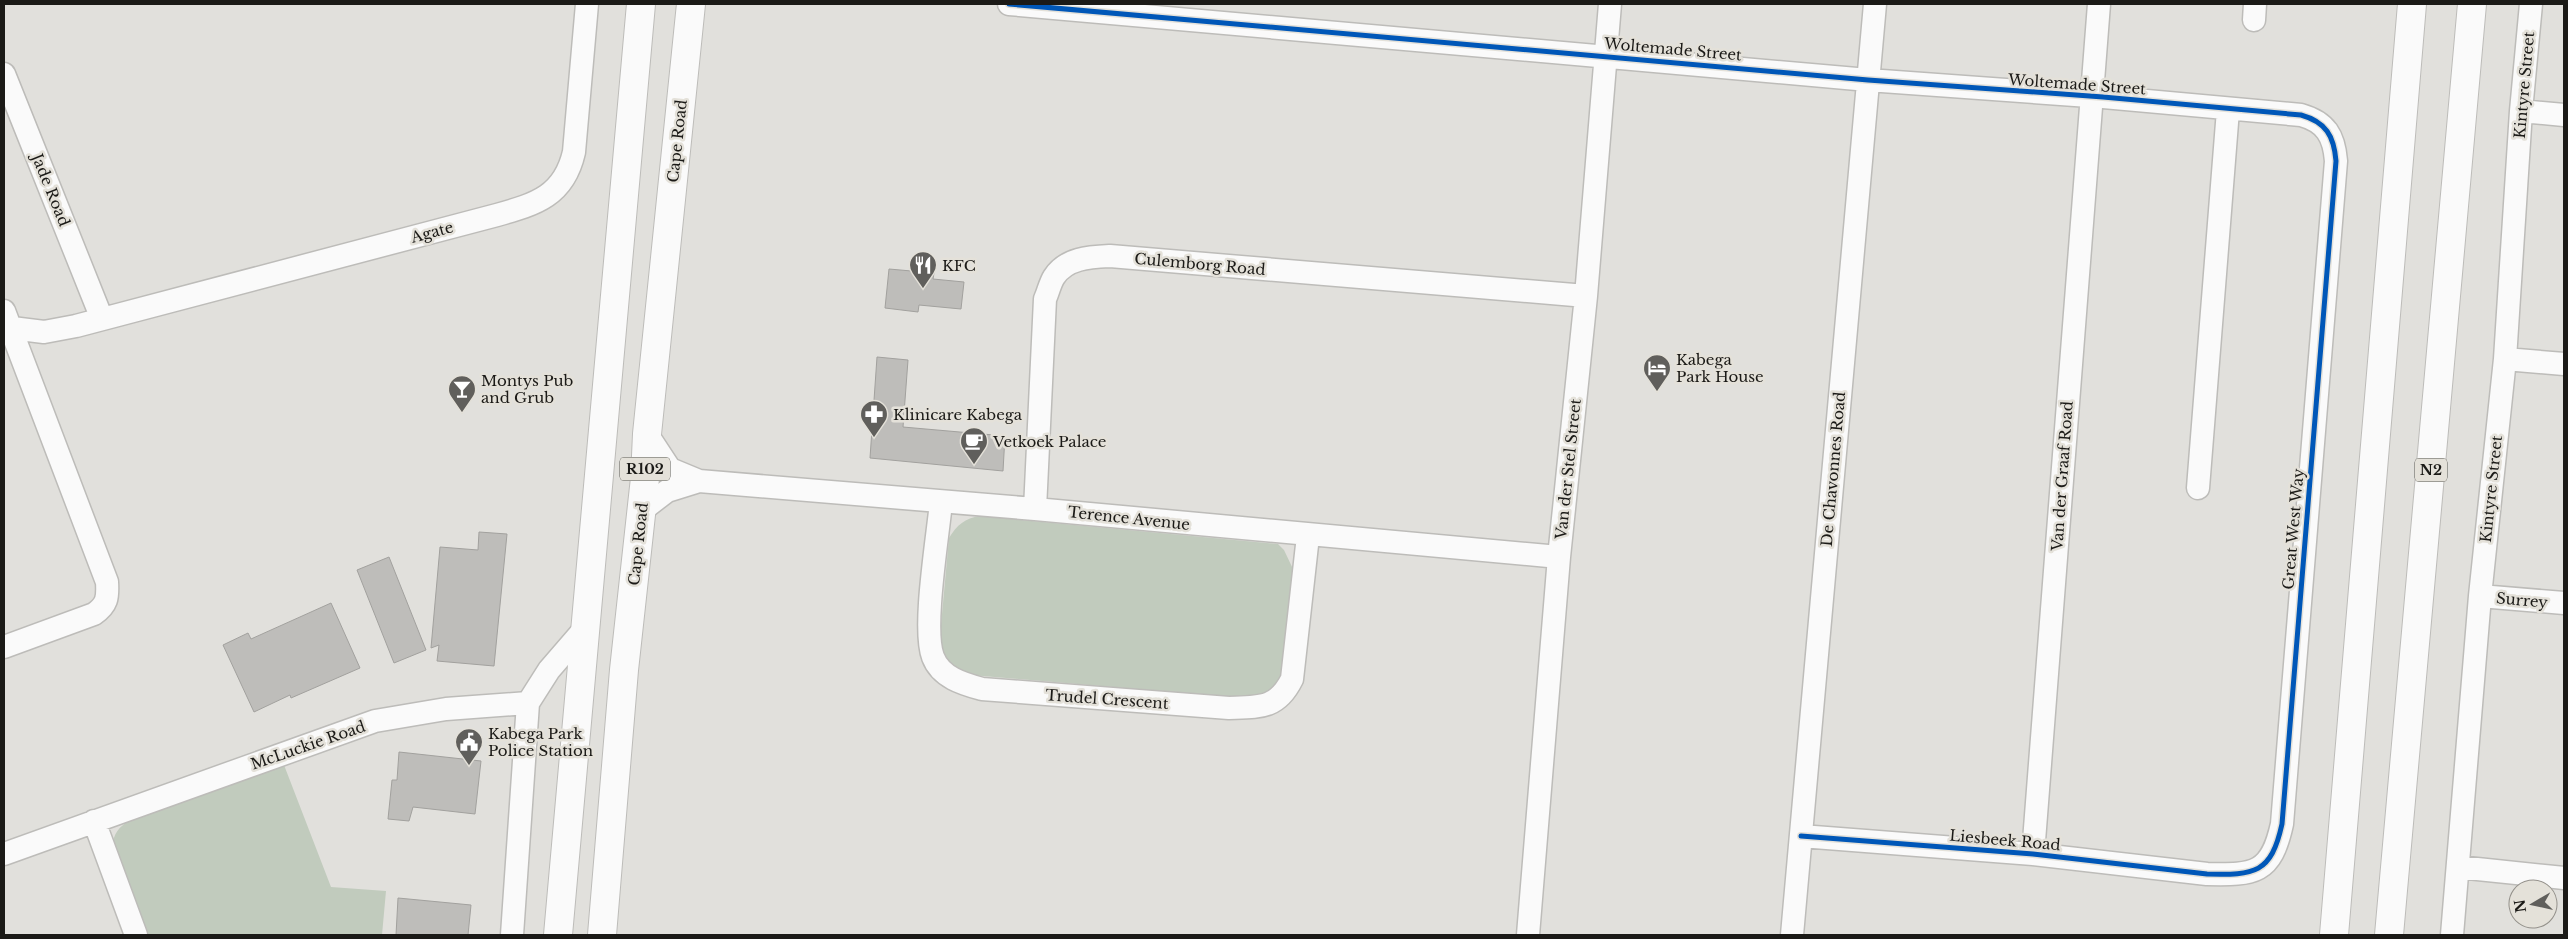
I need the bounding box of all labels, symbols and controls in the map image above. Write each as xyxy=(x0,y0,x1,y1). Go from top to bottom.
street label: Kintyre Street xyxy=(2510,30,2538,139)
street label: Woltemade Street xyxy=(1602,33,1743,65)
street label: Woltemade Street xyxy=(2007,70,2147,98)
street label: Cape Road xyxy=(663,99,691,183)
street label: Jade Road xyxy=(27,149,74,229)
street label: Agate xyxy=(408,217,455,247)
street label: Culemborg Road xyxy=(1134,249,1266,279)
restaurant icon: KFC xyxy=(908,250,938,289)
place label: KFC xyxy=(942,256,976,275)
place label: Kabega Park House xyxy=(1676,350,1764,386)
hotel icon: Kabega Park House xyxy=(1642,353,1672,392)
place label: Montys Pub and Grub xyxy=(481,371,574,407)
bar icon: Montys Pub and Grub xyxy=(447,374,477,413)
street label: De Chavonnes Road xyxy=(1817,391,1849,547)
street label: Van der Stel Street xyxy=(1551,397,1585,541)
pharmacy icon: Klinicare Kabega xyxy=(859,399,889,438)
street label: Van der Graaf Road xyxy=(2047,400,2077,553)
place label: Klinicare Kabega xyxy=(893,405,1023,424)
cafe icon: Vetkoek Palace xyxy=(959,426,989,465)
place label: Vetkoek Palace xyxy=(992,432,1106,451)
street label: Kintyre Street xyxy=(2476,434,2506,543)
road number: R102 xyxy=(620,458,670,480)
road number: N2 xyxy=(2415,458,2447,482)
street label: Great West Way xyxy=(2278,467,2308,590)
street label: Cape Road xyxy=(624,502,652,586)
street label: Terence Avenue xyxy=(1067,502,1191,534)
street label: Surrey xyxy=(2495,588,2549,612)
street label: Trudel Crescent xyxy=(1045,685,1169,713)
street label: McLuckie Road xyxy=(248,716,368,774)
place label: Kabega Park Police Station xyxy=(488,724,593,760)
public building icon: Kabega Park Police Station xyxy=(454,727,484,766)
street label: Liesbeek Road xyxy=(1949,826,2061,854)
north arrow xyxy=(2508,879,2558,929)
text: N xyxy=(2510,898,2530,914)

